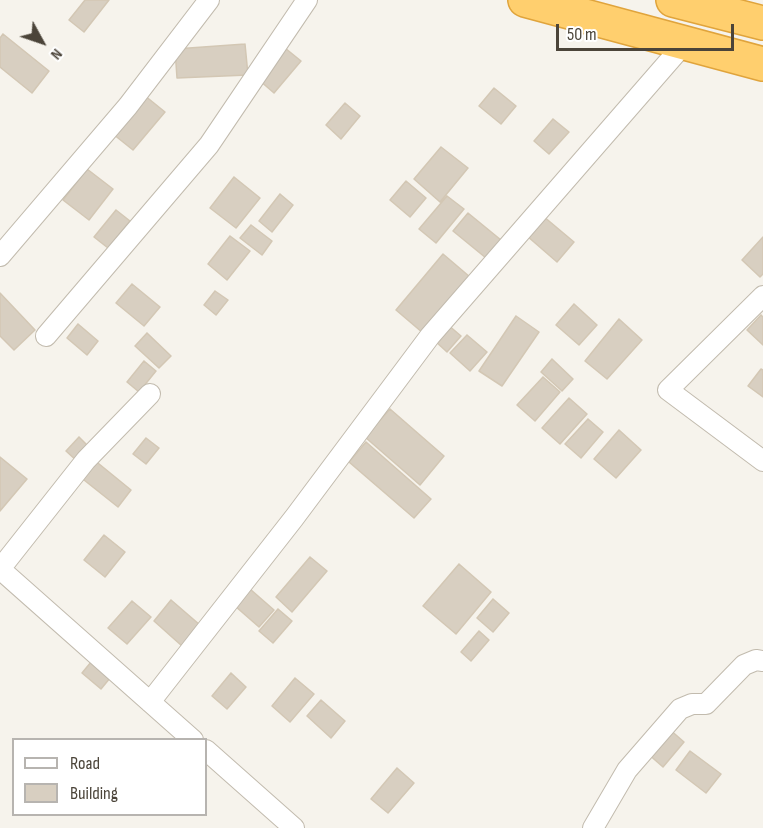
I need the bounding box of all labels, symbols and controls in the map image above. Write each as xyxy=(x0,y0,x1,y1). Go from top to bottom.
north arrow xyxy=(12,12,72,72)
scale bar xyxy=(559,12,738,50)
text: 50 m xyxy=(567,24,597,45)
text: N xyxy=(46,45,66,63)
legend xyxy=(12,738,207,816)
text: Road xyxy=(70,753,100,774)
text: Building xyxy=(70,783,118,804)

